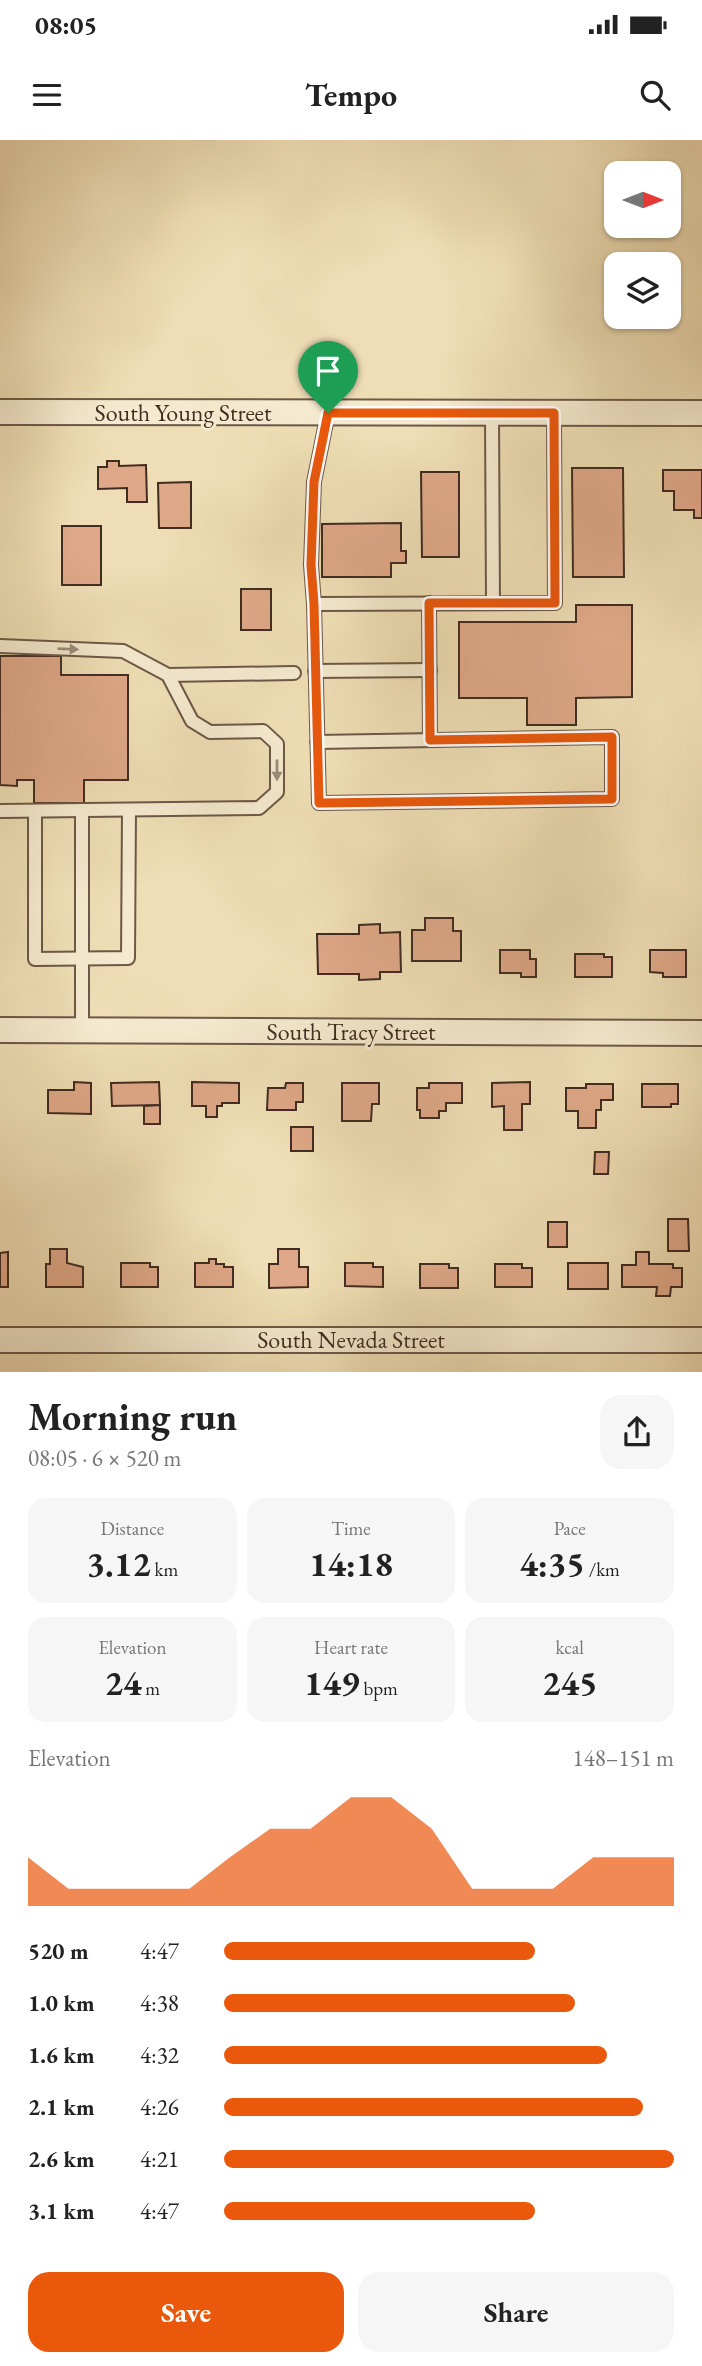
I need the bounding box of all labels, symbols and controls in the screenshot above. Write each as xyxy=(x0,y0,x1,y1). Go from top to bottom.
text: 08:05 xyxy=(35,8,97,42)
text: Tempo xyxy=(305,74,397,116)
icon: menu xyxy=(28,76,66,114)
icon: search xyxy=(636,76,674,114)
north arrow xyxy=(604,161,681,238)
map controls xyxy=(604,161,681,329)
button: layers xyxy=(604,252,681,329)
pin xyxy=(298,341,358,413)
icon: arrive xyxy=(309,352,347,390)
street label: South Young Street xyxy=(94,397,272,428)
one-way arrow xyxy=(57,643,79,654)
one-way arrow xyxy=(271,759,283,781)
street label: South Tracy Street xyxy=(267,1016,436,1047)
street label: South Nevada Street xyxy=(257,1324,445,1355)
text: Morning run xyxy=(28,1392,237,1441)
button: share xyxy=(600,1395,674,1469)
text: 08:05 · 6 × 520 m xyxy=(28,1443,181,1473)
text: Distance xyxy=(101,1516,164,1541)
text: Time xyxy=(331,1516,371,1541)
text: Pace xyxy=(554,1516,586,1541)
text: 3.12 xyxy=(86,1541,151,1586)
text: 14:18 xyxy=(309,1541,393,1586)
text: 4:35 xyxy=(519,1541,585,1586)
text: km xyxy=(151,1557,178,1582)
text: /km xyxy=(585,1557,620,1582)
text: Elevation xyxy=(98,1635,167,1660)
text: Heart rate xyxy=(314,1635,388,1660)
text: kcal xyxy=(555,1635,584,1660)
text: 24 xyxy=(105,1660,142,1705)
text: 149 xyxy=(304,1660,360,1705)
text: 245 xyxy=(542,1660,597,1705)
text: m xyxy=(142,1676,160,1701)
text: bpm xyxy=(360,1676,398,1701)
text: Elevation xyxy=(28,1743,111,1773)
text: 148–151 m xyxy=(573,1743,674,1773)
text: 520 m xyxy=(28,1936,89,1966)
text: 4:47 xyxy=(140,1936,179,1966)
text: 1.0 km xyxy=(28,1988,95,2018)
text: 4:38 xyxy=(140,1988,179,2018)
text: 1.6 km xyxy=(28,2040,95,2070)
text: 4:32 xyxy=(140,2040,179,2070)
text: 2.1 km xyxy=(28,2092,95,2122)
text: 4:26 xyxy=(140,2092,179,2122)
text: 2.6 km xyxy=(28,2144,95,2174)
text: 4:21 xyxy=(140,2144,179,2174)
text: 3.1 km xyxy=(28,2196,95,2226)
text: 4:47 xyxy=(140,2196,179,2226)
button: Save xyxy=(28,2272,344,2352)
button: Share xyxy=(358,2272,674,2352)

